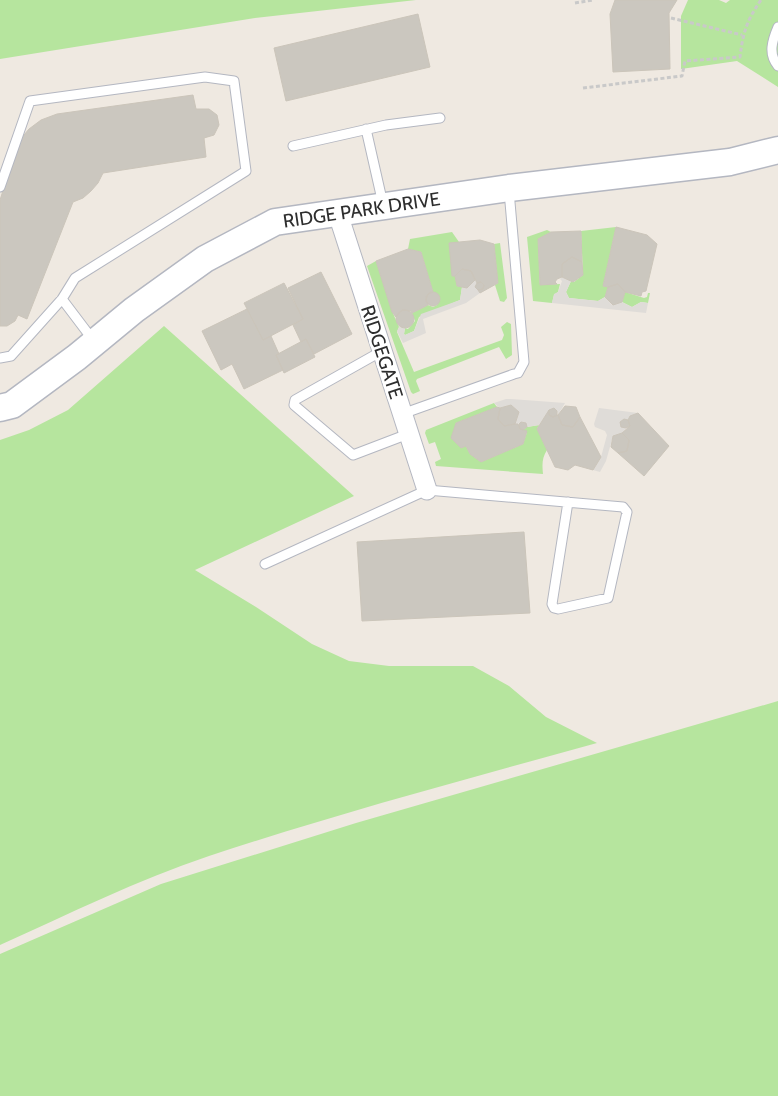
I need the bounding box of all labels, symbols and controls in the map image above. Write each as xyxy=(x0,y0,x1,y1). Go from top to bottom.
street label: RIDGE PARK DRIVE xyxy=(281,187,441,232)
street label: RIDGEGATE xyxy=(356,302,408,402)

